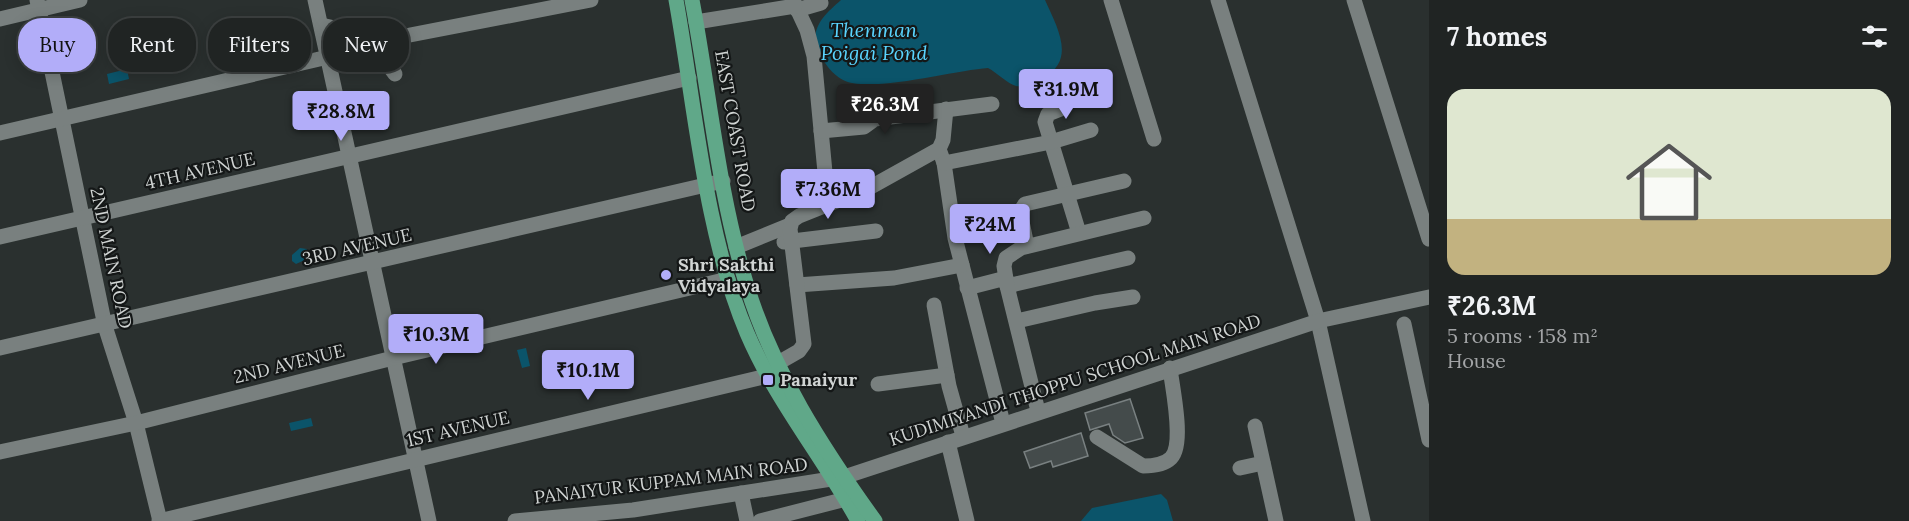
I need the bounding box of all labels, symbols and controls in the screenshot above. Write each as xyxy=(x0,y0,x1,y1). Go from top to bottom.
water label: Thenman Poigai Pond xyxy=(820,17,928,65)
chip: Buy xyxy=(18,18,96,72)
chip: Rent xyxy=(108,18,196,72)
chip: Filters xyxy=(208,18,311,72)
chip: New xyxy=(323,18,409,72)
text: 7 homes xyxy=(1447,20,1547,53)
icon: filters xyxy=(1858,20,1891,53)
street label: EAST COAST ROAD xyxy=(710,48,761,213)
pin: ₹31.9M xyxy=(1017,69,1115,120)
text: ₹31.9M xyxy=(1033,76,1099,101)
pin: ₹26.3M xyxy=(836,84,934,135)
pin: ₹28.8M xyxy=(292,91,390,142)
text: ₹26.3M xyxy=(851,91,919,116)
text: ₹28.8M xyxy=(306,98,376,123)
icon: home xyxy=(1615,128,1723,236)
street label: 4TH AVENUE xyxy=(143,147,257,194)
pin: ₹7.36M xyxy=(779,169,877,220)
text: ₹7.36M xyxy=(795,176,861,201)
street label: 2ND MAIN ROAD xyxy=(85,185,138,331)
pin: ₹24M xyxy=(954,204,1026,255)
text: ₹24M xyxy=(964,211,1016,236)
street label: 3RD AVENUE xyxy=(300,223,414,270)
place label: Shri Sakthi Vidyalaya xyxy=(678,253,775,297)
marker: Shri Sakthi Vidyalaya xyxy=(659,268,673,282)
text: ₹26.3M xyxy=(1447,289,1537,322)
street label: KUDIMIYANDI THOPPU SCHOOL MAIN ROAD xyxy=(886,308,1264,451)
pin: ₹10.3M xyxy=(387,314,485,365)
text: ₹10.3M xyxy=(402,321,470,346)
text: 5 rooms · 158 m² xyxy=(1447,323,1598,348)
street label: 2ND AVENUE xyxy=(231,339,347,388)
text: House xyxy=(1447,348,1506,373)
pin: ₹10.1M xyxy=(539,350,637,401)
text: ₹10.1M xyxy=(556,357,620,382)
place label: Panaiyur xyxy=(780,368,857,391)
marker: Panaiyur xyxy=(761,373,775,387)
street label: 1ST AVENUE xyxy=(404,405,512,452)
street label: PANAIYUR KUPPAM MAIN ROAD xyxy=(533,452,809,509)

